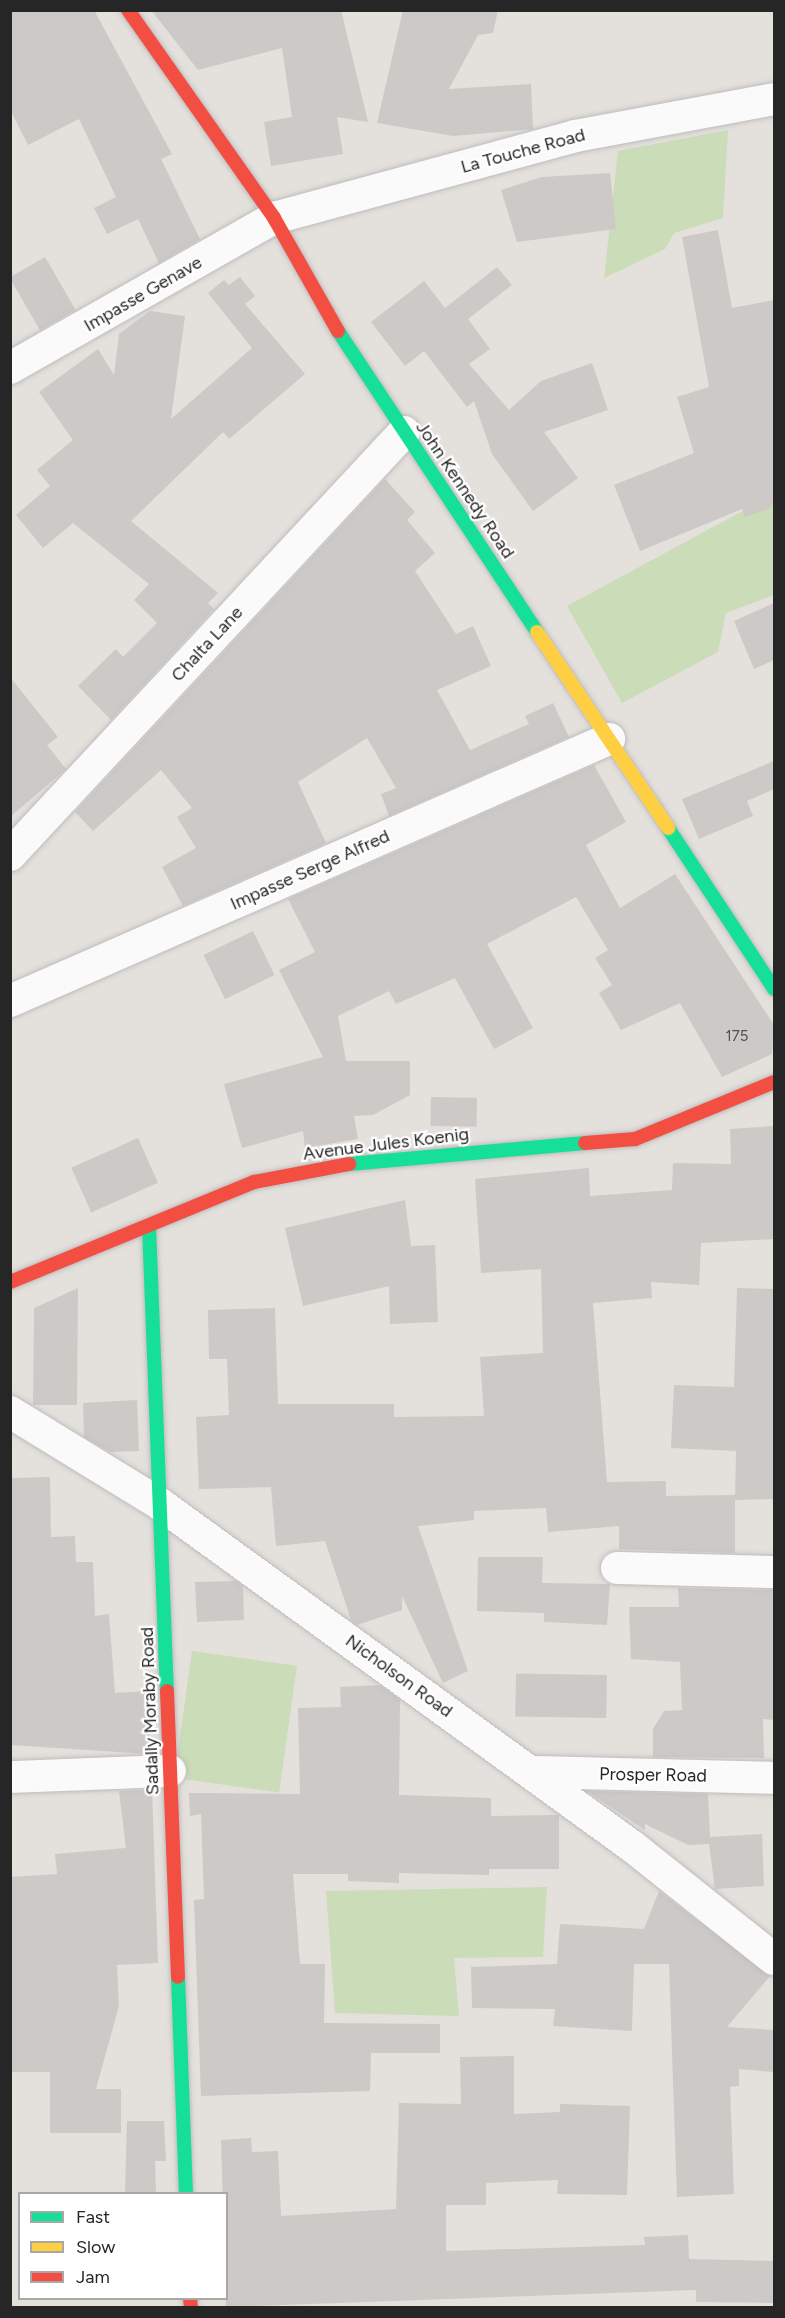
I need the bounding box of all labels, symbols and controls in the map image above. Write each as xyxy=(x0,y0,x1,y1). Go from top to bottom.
street label: La Touche Road xyxy=(458,124,588,178)
street label: Impasse Genave xyxy=(80,251,206,337)
street label: John Kennedy Road xyxy=(411,417,519,563)
street label: Chalta Lane xyxy=(167,602,247,686)
street label: Impasse Serge Alfred xyxy=(227,825,393,915)
house number: 175 xyxy=(726,1028,748,1046)
street label: Avenue Jules Koenig xyxy=(302,1123,470,1165)
street label: Sadally Moraby Road xyxy=(136,1626,164,1796)
street label: Nicholson Road xyxy=(341,1630,457,1722)
street label: Prosper Road xyxy=(599,1763,707,1787)
legend xyxy=(18,2192,228,2300)
text: Fast xyxy=(76,2206,110,2228)
text: Slow xyxy=(76,2236,115,2258)
text: Jam xyxy=(76,2266,110,2288)

